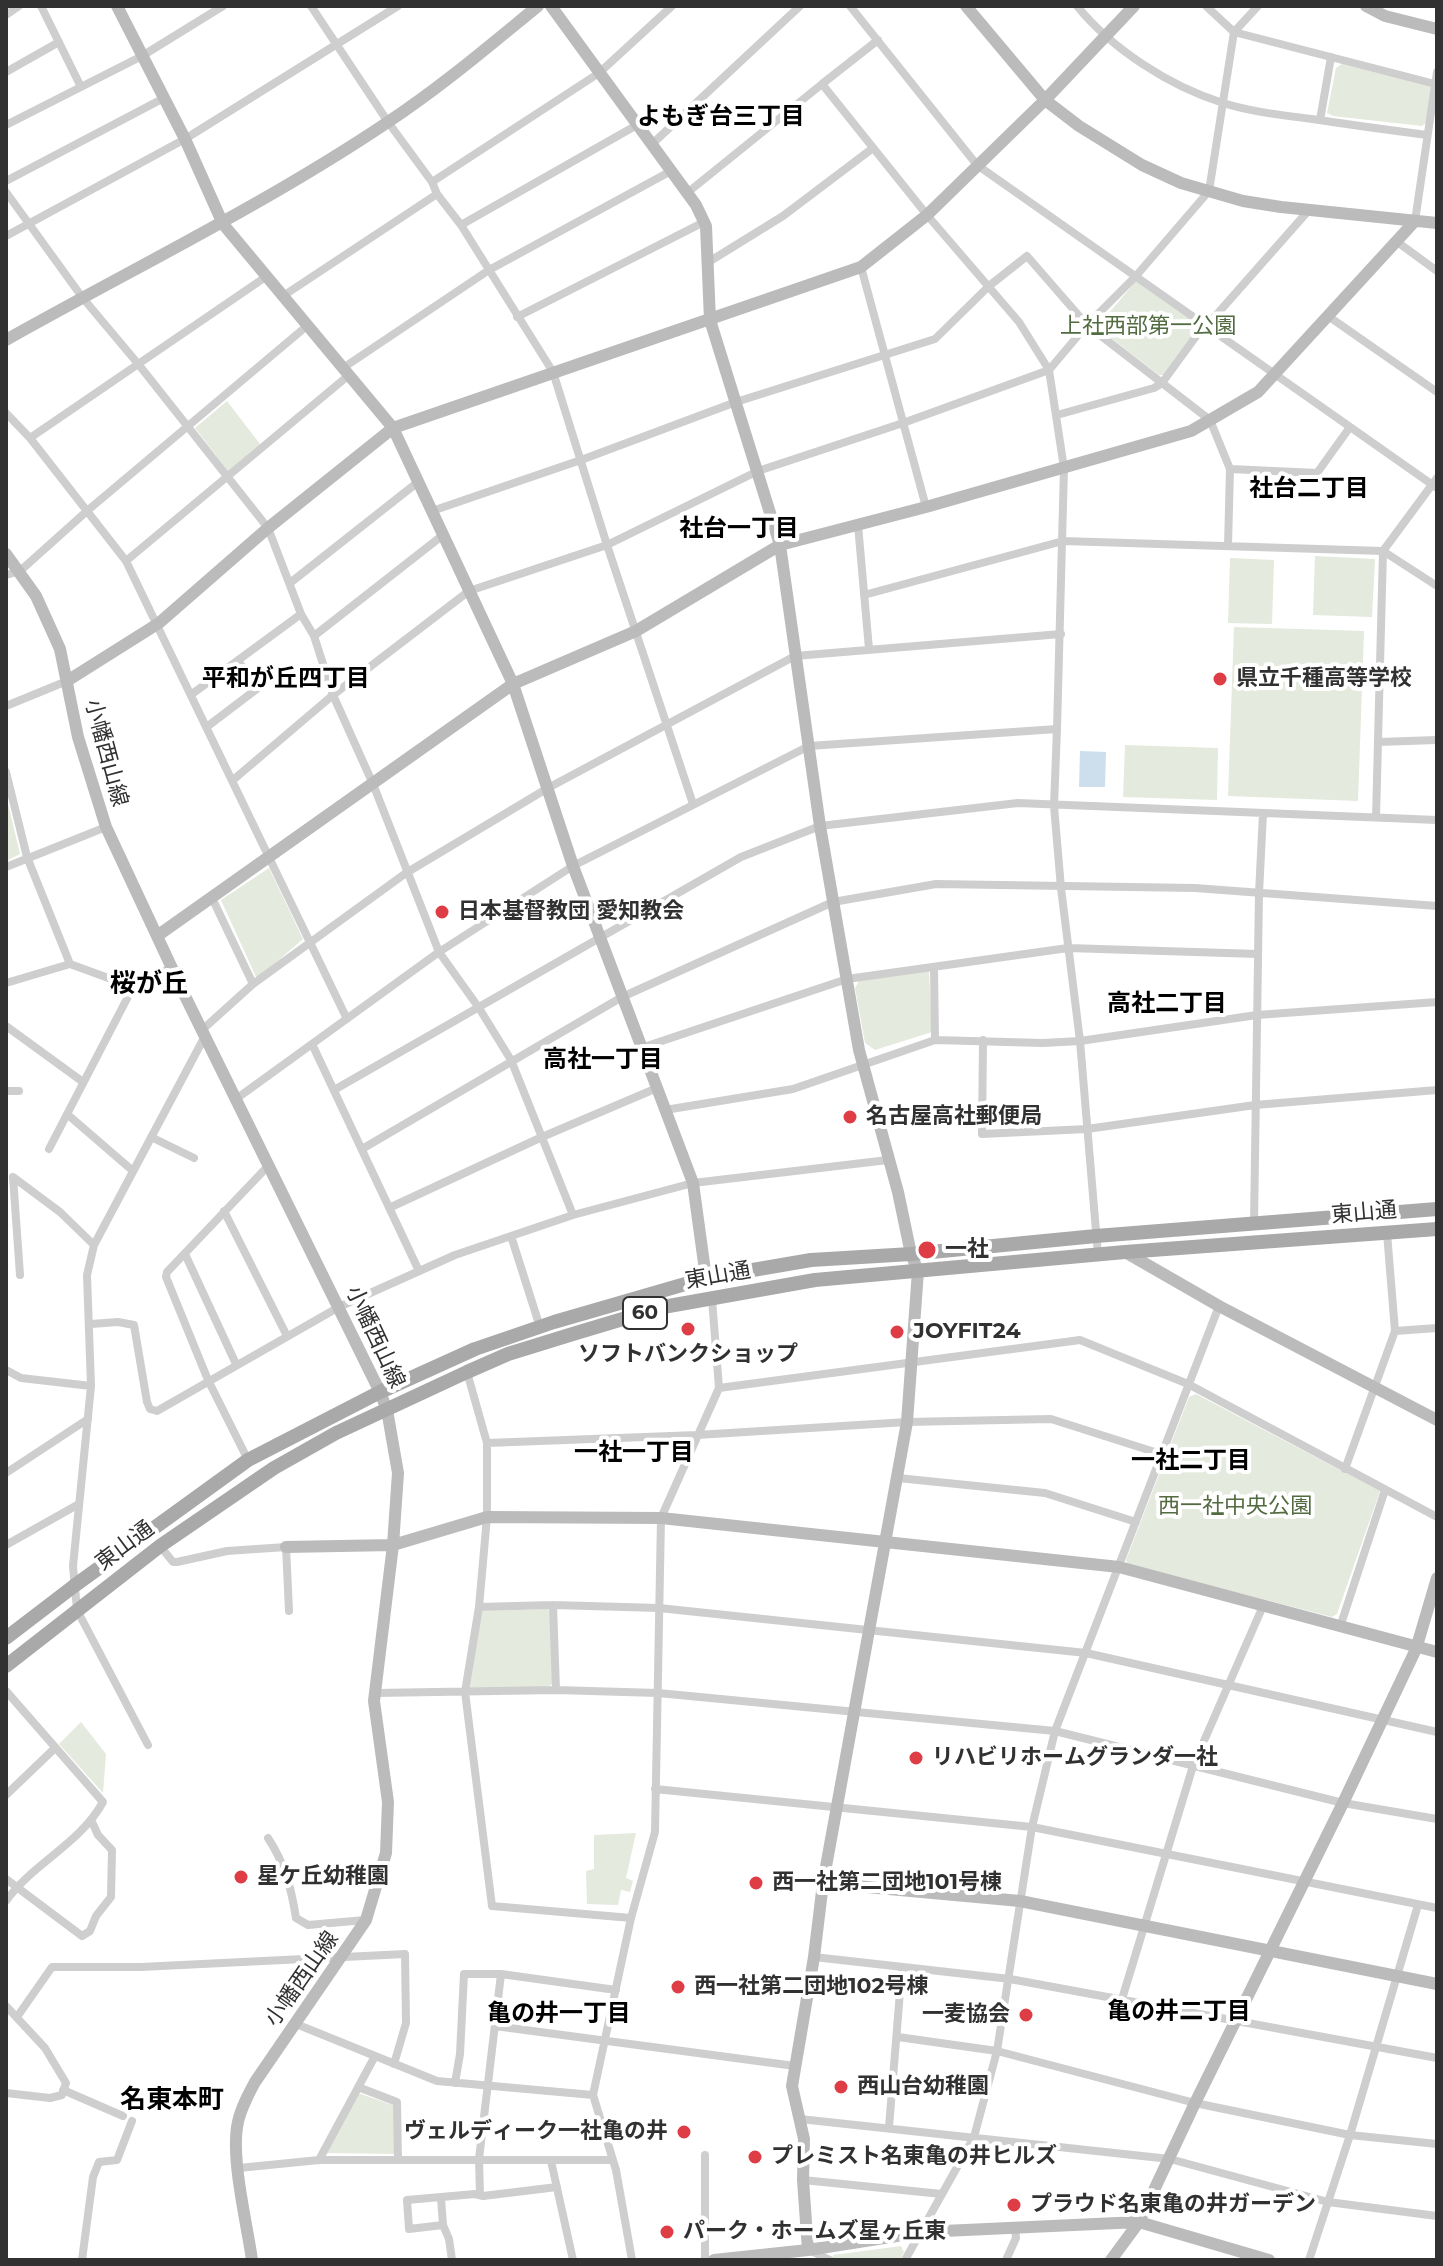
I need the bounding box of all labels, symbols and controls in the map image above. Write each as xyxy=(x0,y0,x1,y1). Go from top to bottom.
district label: よもぎ台三丁目 xyxy=(637,103,805,131)
park label: 上社西部第一公園 xyxy=(1060,314,1236,340)
district label: 社台二丁目 xyxy=(1249,475,1369,503)
district label: 社台一丁目 xyxy=(679,515,799,543)
district label: 平和が丘四丁目 xyxy=(202,665,370,693)
place label: 県立千種高等学校 xyxy=(1236,666,1412,692)
marker: 県立千種高等学校 xyxy=(1211,670,1229,688)
street label: 小幡西山線 xyxy=(79,696,133,810)
place label: 日本基督教団 愛知教会 xyxy=(458,899,684,925)
marker: 日本基督教団 愛知教会 xyxy=(433,903,451,921)
district label: 桜が丘 xyxy=(110,968,188,1000)
district label: 高社二丁目 xyxy=(1107,990,1227,1018)
district label: 高社一丁目 xyxy=(543,1046,663,1074)
place label: 名古屋高社郵便局 xyxy=(866,1104,1042,1130)
marker: 名古屋高社郵便局 xyxy=(841,1108,859,1126)
street label: 東山通 xyxy=(1330,1197,1398,1229)
place label: 一社 xyxy=(945,1237,989,1263)
marker: 一社 xyxy=(916,1239,938,1261)
street label: 東山通 xyxy=(683,1257,753,1295)
street label: 小幡西山線 xyxy=(340,1282,410,1392)
road number: 60 xyxy=(623,1297,667,1329)
place label: JOYFIT24 xyxy=(913,1319,1021,1345)
marker: ソフトバンクショップ xyxy=(679,1320,697,1338)
marker: JOYFIT24 xyxy=(888,1323,906,1341)
place label: ソフトバンクショップ xyxy=(578,1342,798,1368)
district label: 一社一丁目 xyxy=(574,1439,694,1467)
district label: 一社二丁目 xyxy=(1131,1447,1251,1475)
park label: 西一社中央公園 xyxy=(1158,1494,1312,1520)
street label: 東山通 xyxy=(91,1516,159,1576)
place label: リハビリホームグランダ一社 xyxy=(932,1745,1218,1771)
marker: リハビリホームグランダ一社 xyxy=(907,1749,925,1767)
place label: 星ケ丘幼稚園 xyxy=(257,1864,389,1890)
marker: 星ケ丘幼稚園 xyxy=(232,1868,250,1886)
place label: 西一社第二団地101号棟 xyxy=(772,1870,1002,1896)
marker: 西一社第二団地101号棟 xyxy=(747,1874,765,1892)
street label: 小幡西山線 xyxy=(260,1926,344,2032)
place label: 西一社第二団地102号棟 xyxy=(694,1974,928,2000)
marker: 西一社第二団地102号棟 xyxy=(669,1978,687,1996)
district label: 亀の井二丁目 xyxy=(1107,1998,1251,2026)
district label: 亀の井一丁目 xyxy=(487,2000,631,2028)
place label: 一麦協会 xyxy=(922,2002,1010,2028)
marker: 一麦協会 xyxy=(1017,2006,1035,2024)
place label: 西山台幼稚園 xyxy=(857,2074,989,2100)
marker: 西山台幼稚園 xyxy=(832,2078,850,2096)
district label: 名東本町 xyxy=(120,2084,224,2116)
place label: ヴェルディーク一社亀の井 xyxy=(404,2119,668,2145)
marker: ヴェルディーク一社亀の井 xyxy=(675,2123,693,2141)
place label: プレミスト名東亀の井ヒルズ xyxy=(771,2144,1057,2170)
marker: プレミスト名東亀の井ヒルズ xyxy=(746,2148,764,2166)
place label: プラウド名東亀の井ガーデン xyxy=(1030,2192,1316,2218)
marker: プラウド名東亀の井ガーデン xyxy=(1005,2196,1023,2214)
place label: パーク・ホームズ星ヶ丘東 xyxy=(683,2219,947,2245)
marker: パーク・ホームズ星ヶ丘東 xyxy=(658,2223,676,2241)

